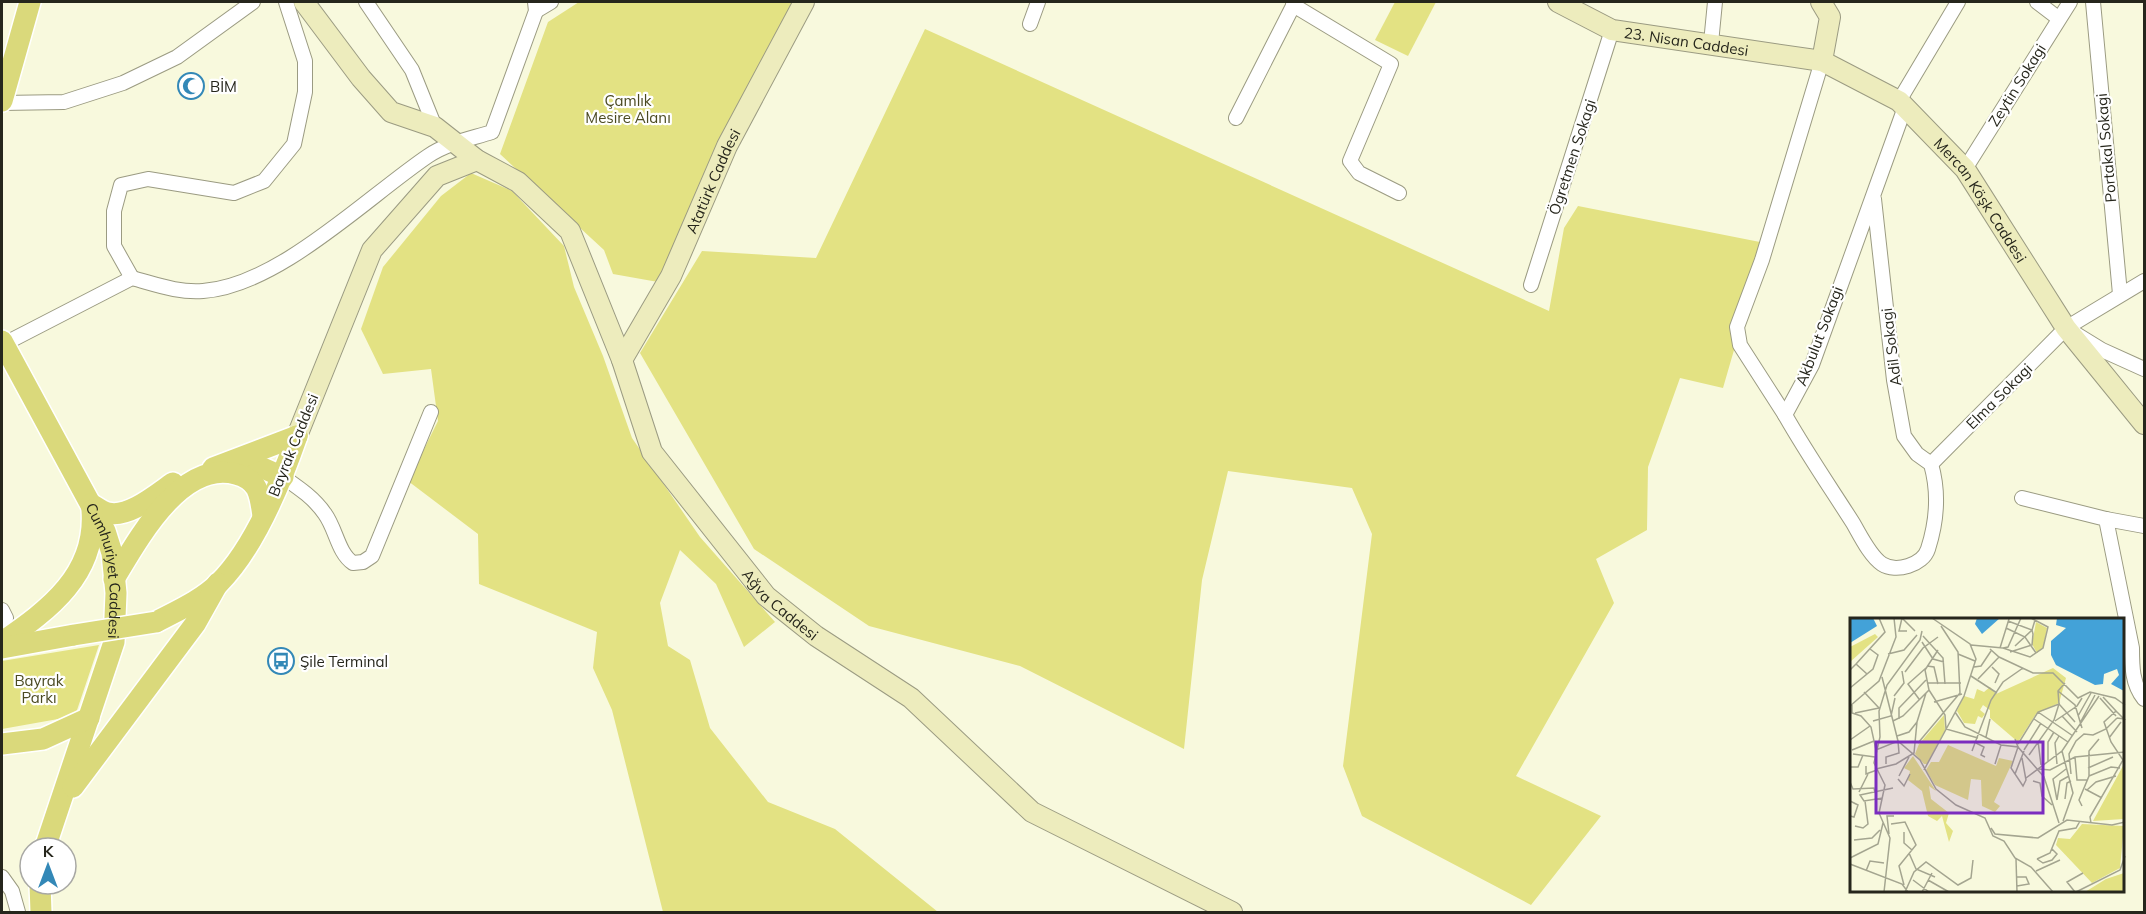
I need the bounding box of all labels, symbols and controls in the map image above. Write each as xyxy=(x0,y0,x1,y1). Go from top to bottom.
street label: 23. Nisan Caddesi xyxy=(1623,22,1750,60)
street label: Zeytin Sokagi xyxy=(1984,40,2050,130)
mosque icon: BİM xyxy=(176,71,206,101)
place label: BİM xyxy=(210,77,237,96)
park label: Çamlık Mesire Alanı xyxy=(585,91,671,127)
street label: Portakal Sokagi xyxy=(2092,93,2120,203)
street label: Ögretmen Sokagi xyxy=(1544,97,1600,217)
street label: Atatürk Caddesi xyxy=(681,125,744,236)
street label: Mercan Köşk Caddesi xyxy=(1930,134,2031,266)
street label: Akbulut Sokagi xyxy=(1791,284,1847,388)
street label: Adil Sokagi xyxy=(1877,307,1905,387)
street label: Elma Sokagi xyxy=(1962,359,2036,433)
street label: Bayrak Caddesi xyxy=(264,391,322,499)
street label: Cumhuriyet Caddesi xyxy=(82,499,126,639)
street label: Ağva Caddesi xyxy=(739,565,823,644)
inset map xyxy=(1850,618,2125,893)
bus stop icon: Şile Terminal xyxy=(266,646,296,676)
place label: Şile Terminal xyxy=(300,652,388,671)
park label: Bayrak Parkı xyxy=(14,671,64,707)
north arrow xyxy=(18,836,78,896)
text: K xyxy=(43,841,55,861)

